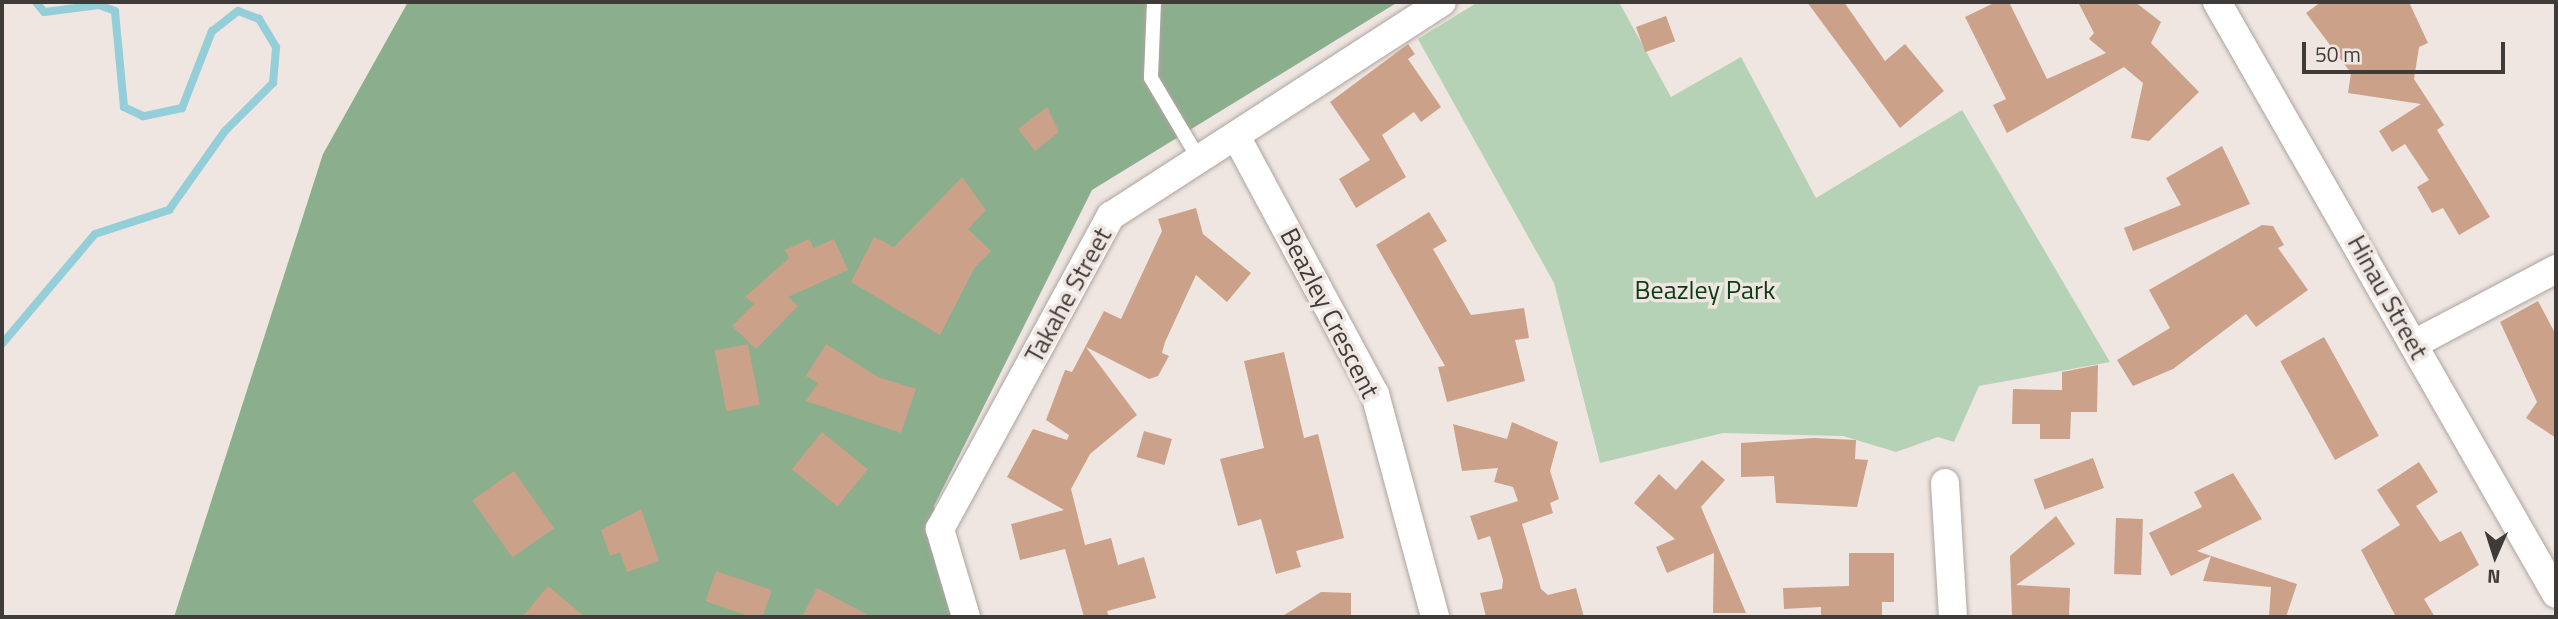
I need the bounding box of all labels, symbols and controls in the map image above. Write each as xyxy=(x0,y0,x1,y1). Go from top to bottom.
scale bar xyxy=(2306,28,2509,72)
text: 50 m xyxy=(2315,38,2361,70)
street label: Takahe Street xyxy=(1018,222,1118,368)
street label: Beazley Crescent xyxy=(1274,223,1386,403)
street label: Hinau Street xyxy=(2341,230,2435,364)
park label: Beazley Park xyxy=(1635,274,1775,306)
north arrow xyxy=(2460,521,2530,591)
text: N xyxy=(2487,563,2501,592)

